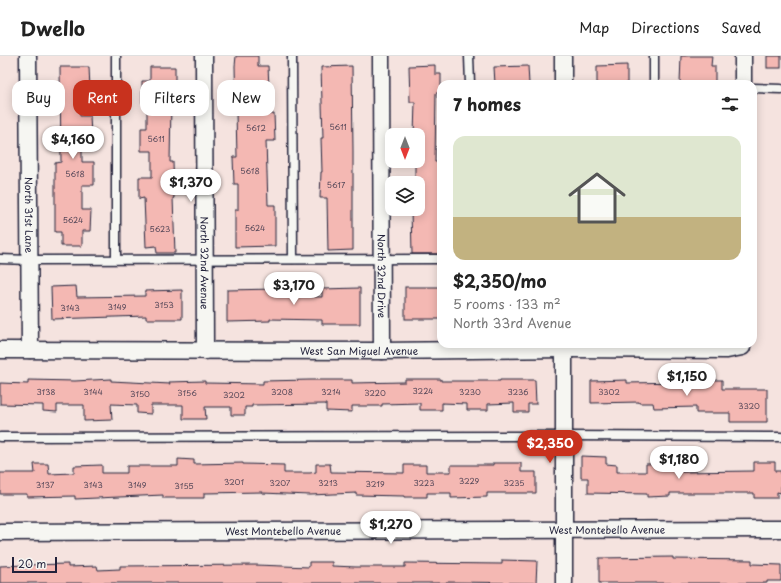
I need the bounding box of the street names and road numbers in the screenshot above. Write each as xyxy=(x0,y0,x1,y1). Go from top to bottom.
street label: North 31st Lane xyxy=(22,177,37,253)
street label: North 32nd Avenue xyxy=(198,216,213,310)
street label: North 32nd Drive xyxy=(375,234,390,318)
street label: West San Miguel Avenue xyxy=(300,343,419,358)
street label: West Montebello Avenue xyxy=(549,521,666,537)
street label: West Montebello Avenue xyxy=(225,523,342,538)

